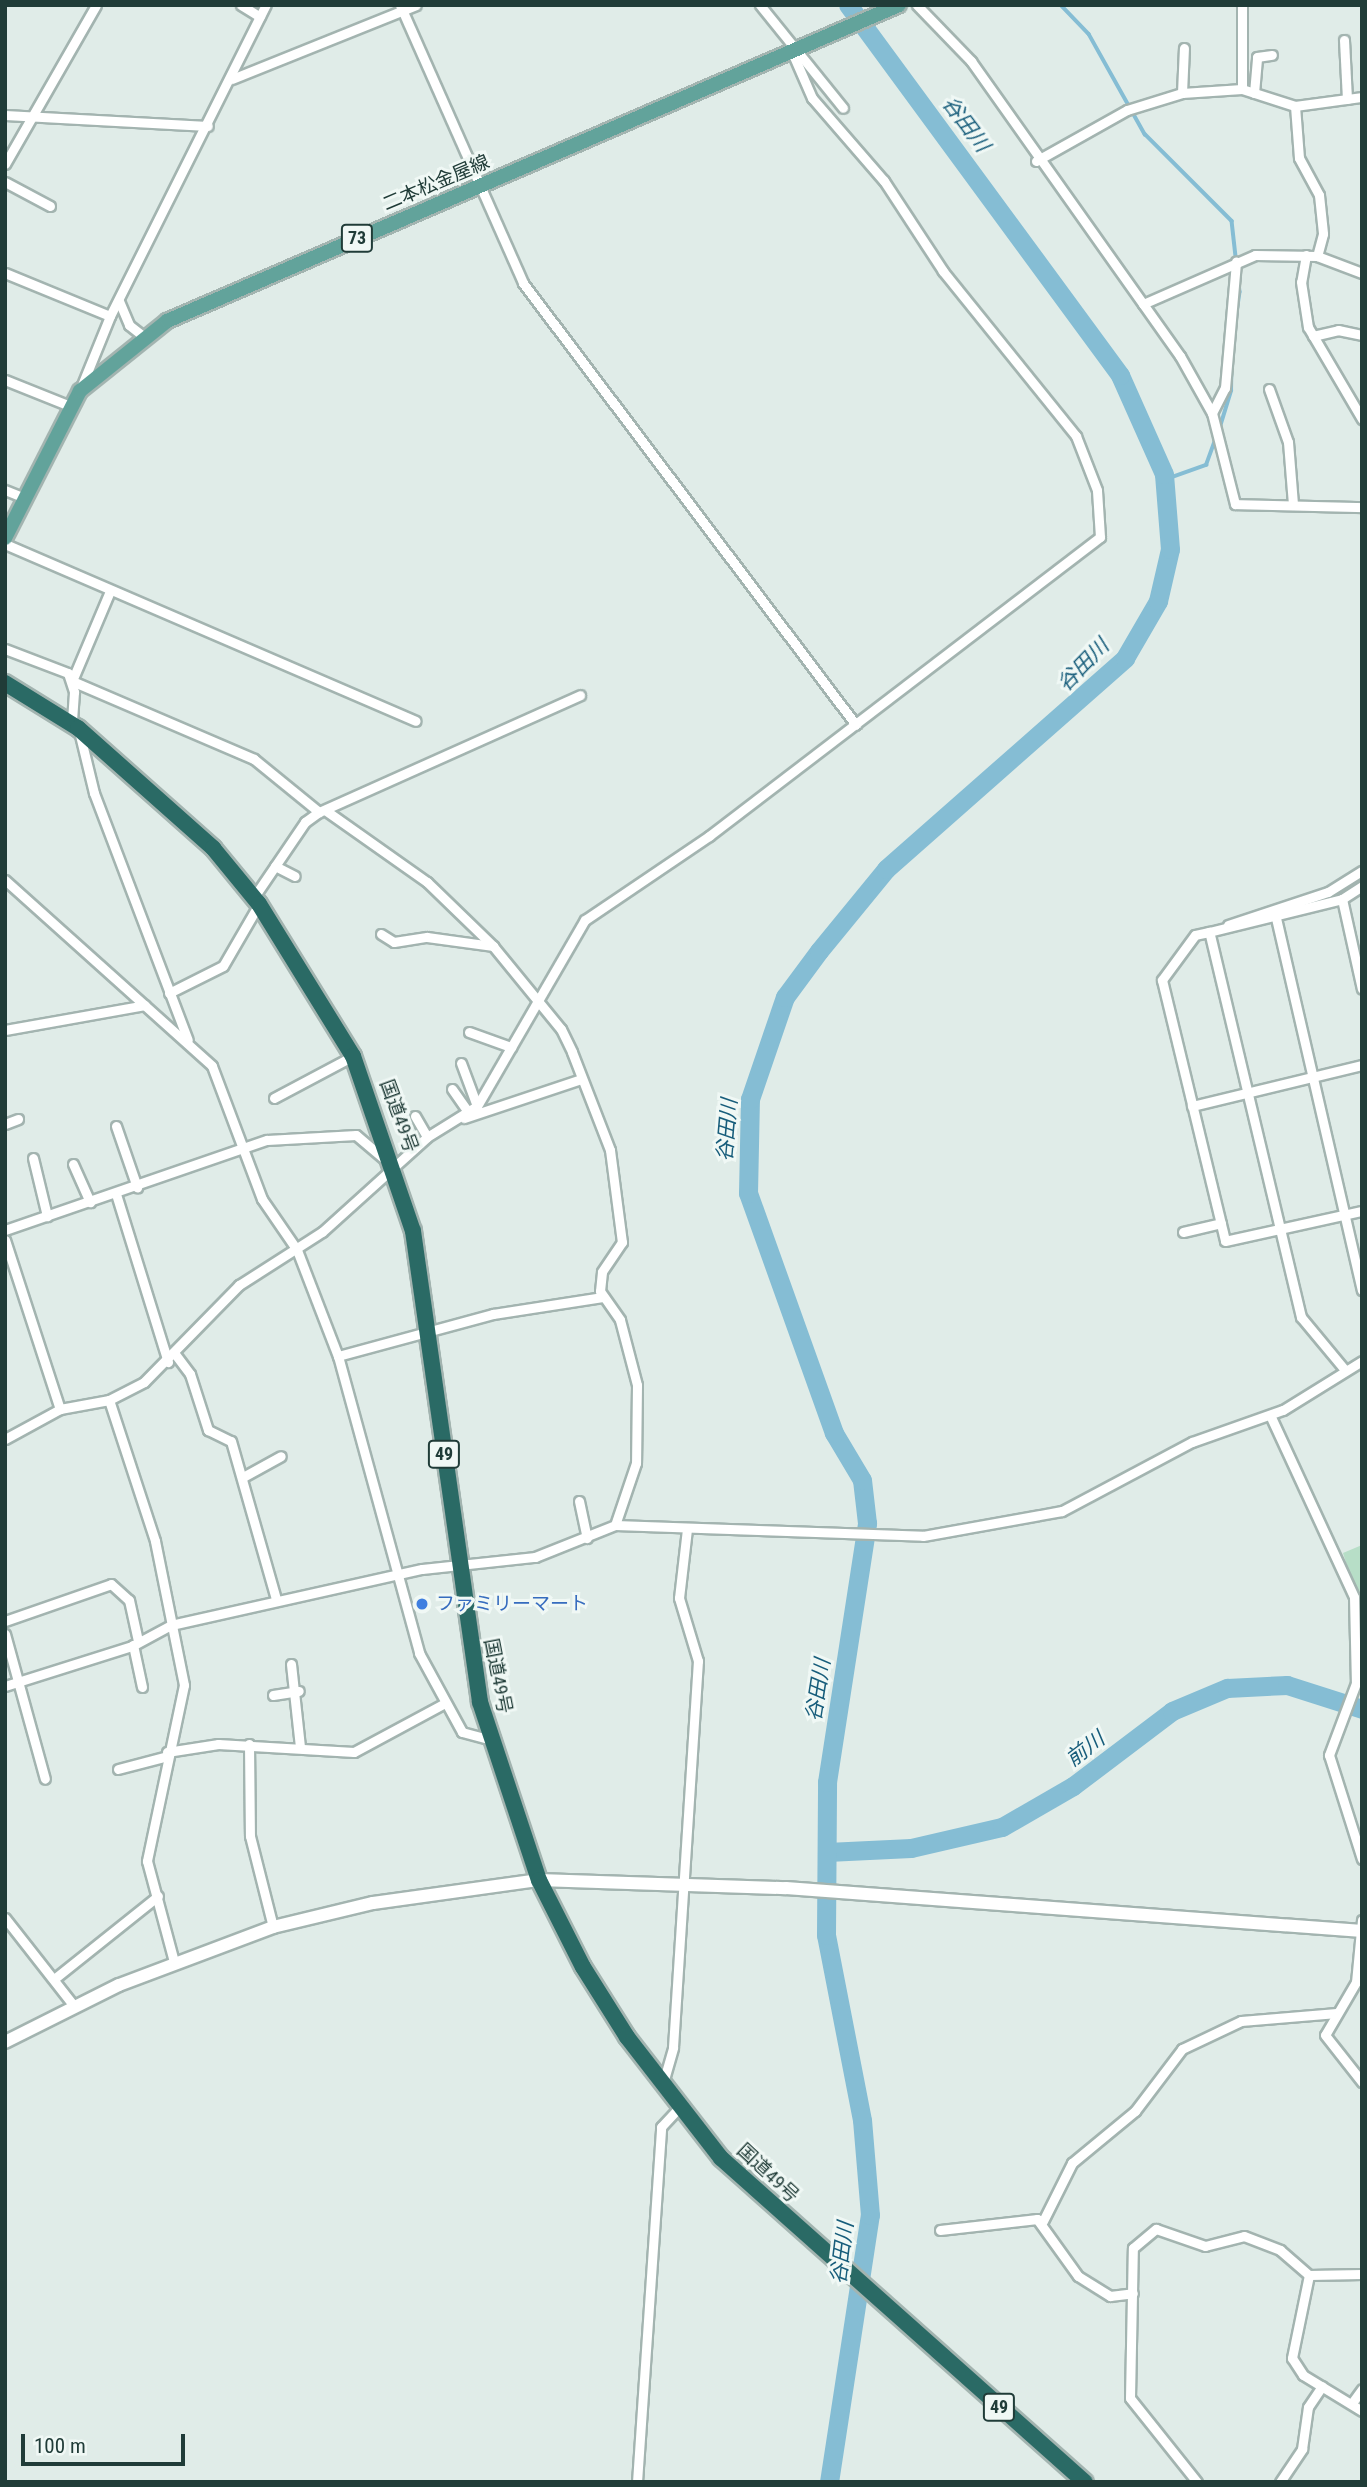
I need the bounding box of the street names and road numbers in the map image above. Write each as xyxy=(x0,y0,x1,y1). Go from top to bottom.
street label: 二本松金屋線 xyxy=(379,150,493,216)
road number: 73 xyxy=(340,224,374,252)
street label: 国道49号 xyxy=(375,1077,423,1155)
road number: 49 xyxy=(426,1440,462,1469)
street label: 国道49号 xyxy=(480,1637,516,1715)
street label: 国道49号 xyxy=(733,2139,803,2207)
road number: 49 xyxy=(982,2392,1016,2421)

